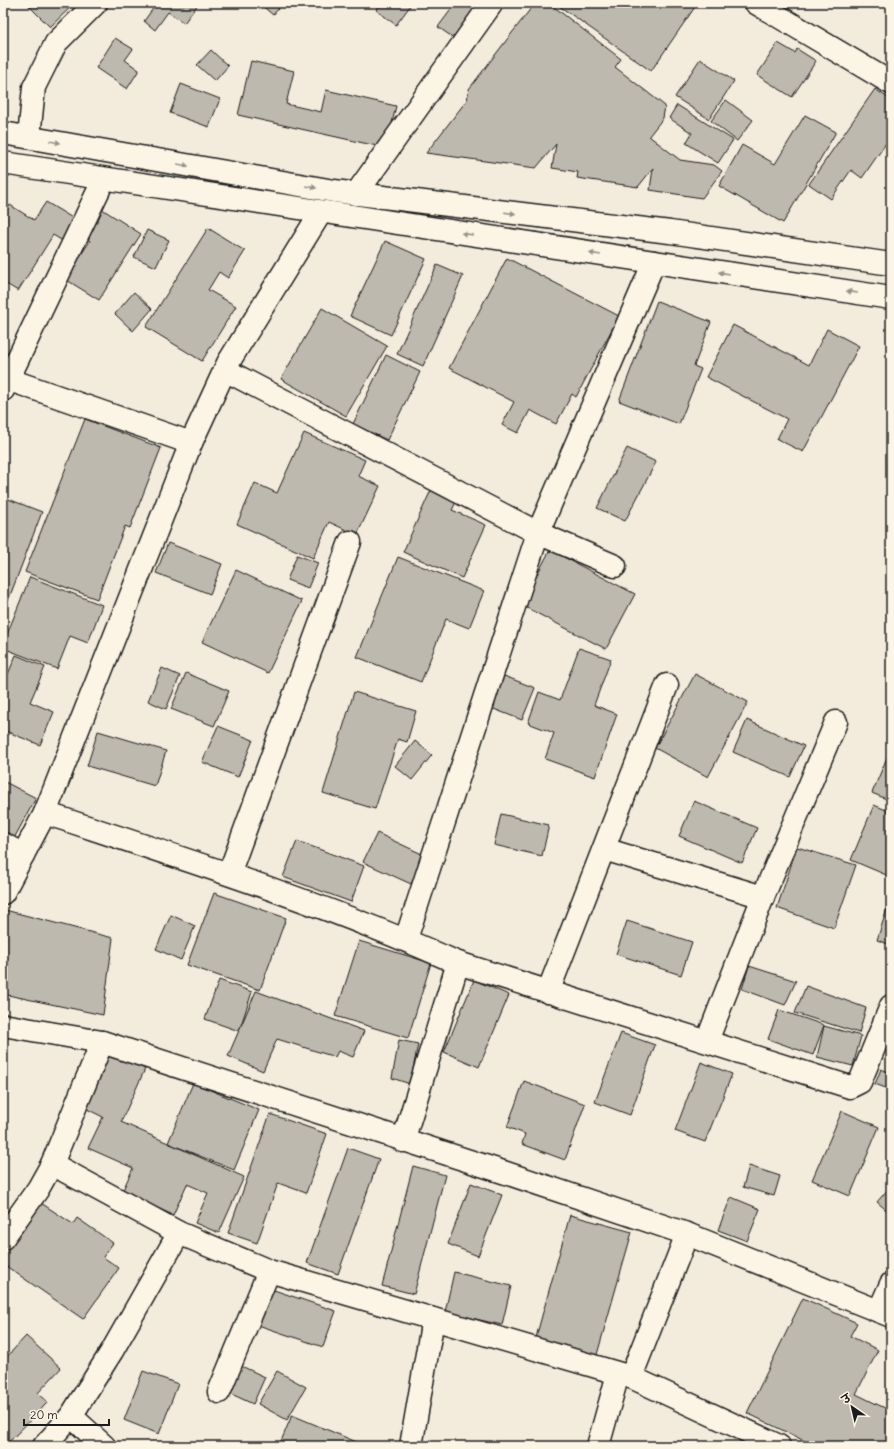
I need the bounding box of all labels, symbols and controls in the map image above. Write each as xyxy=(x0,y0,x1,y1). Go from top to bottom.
one-way arrow xyxy=(49,140,61,146)
one-way arrow xyxy=(177,162,189,168)
one-way arrow xyxy=(305,184,317,190)
one-way arrow xyxy=(504,210,516,216)
one-way arrow xyxy=(461,231,473,237)
one-way arrow xyxy=(589,250,601,256)
one-way arrow xyxy=(718,270,730,276)
one-way arrow xyxy=(846,289,859,295)
north arrow xyxy=(832,1387,872,1427)
text: उ xyxy=(839,1390,855,1407)
scale bar xyxy=(24,1401,109,1427)
text: 20 m xyxy=(30,1407,58,1422)

